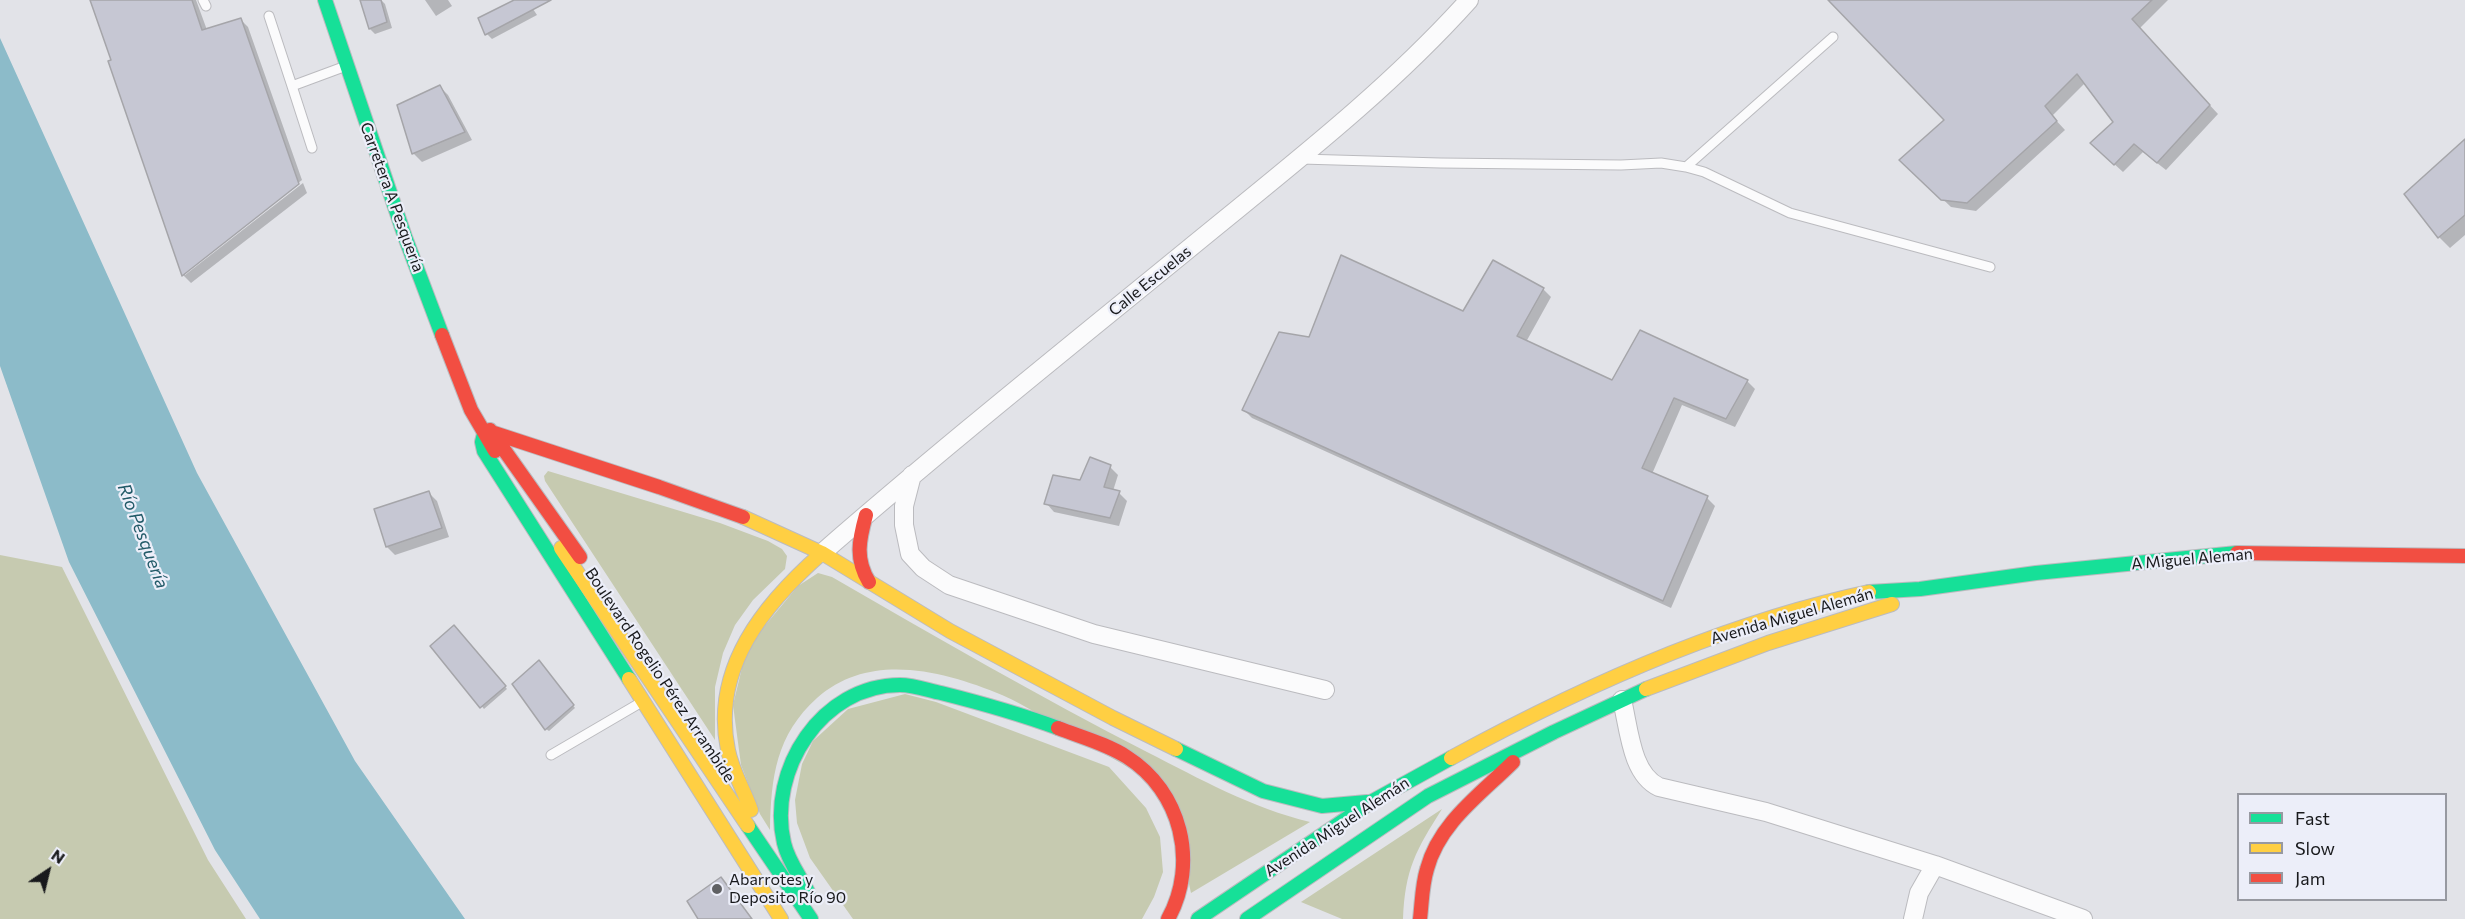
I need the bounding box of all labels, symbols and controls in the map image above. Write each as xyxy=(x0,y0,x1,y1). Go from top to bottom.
street label: Carretera A Pesquería xyxy=(356,120,428,274)
street label: Calle Escuelas xyxy=(1105,242,1195,320)
water label: Río Pesquería xyxy=(113,480,173,592)
street label: A Miguel Aleman xyxy=(2131,544,2253,574)
street label: Boulevard Rogelio Pérez Arrambide xyxy=(581,564,739,786)
street label: Avenida Miguel Alemán xyxy=(1708,584,1876,648)
street label: Avenida Miguel Alemán xyxy=(1261,773,1413,881)
legend xyxy=(2237,793,2447,901)
text: Fast xyxy=(2295,807,2330,829)
text: Slow xyxy=(2295,837,2335,859)
north arrow xyxy=(18,841,78,901)
text: N xyxy=(48,845,69,867)
text: Jam xyxy=(2295,867,2325,889)
place label: Abarrotes y Deposito Río 90 xyxy=(729,870,846,908)
marker: Abarrotes y Deposito Río 90 xyxy=(710,882,724,896)

